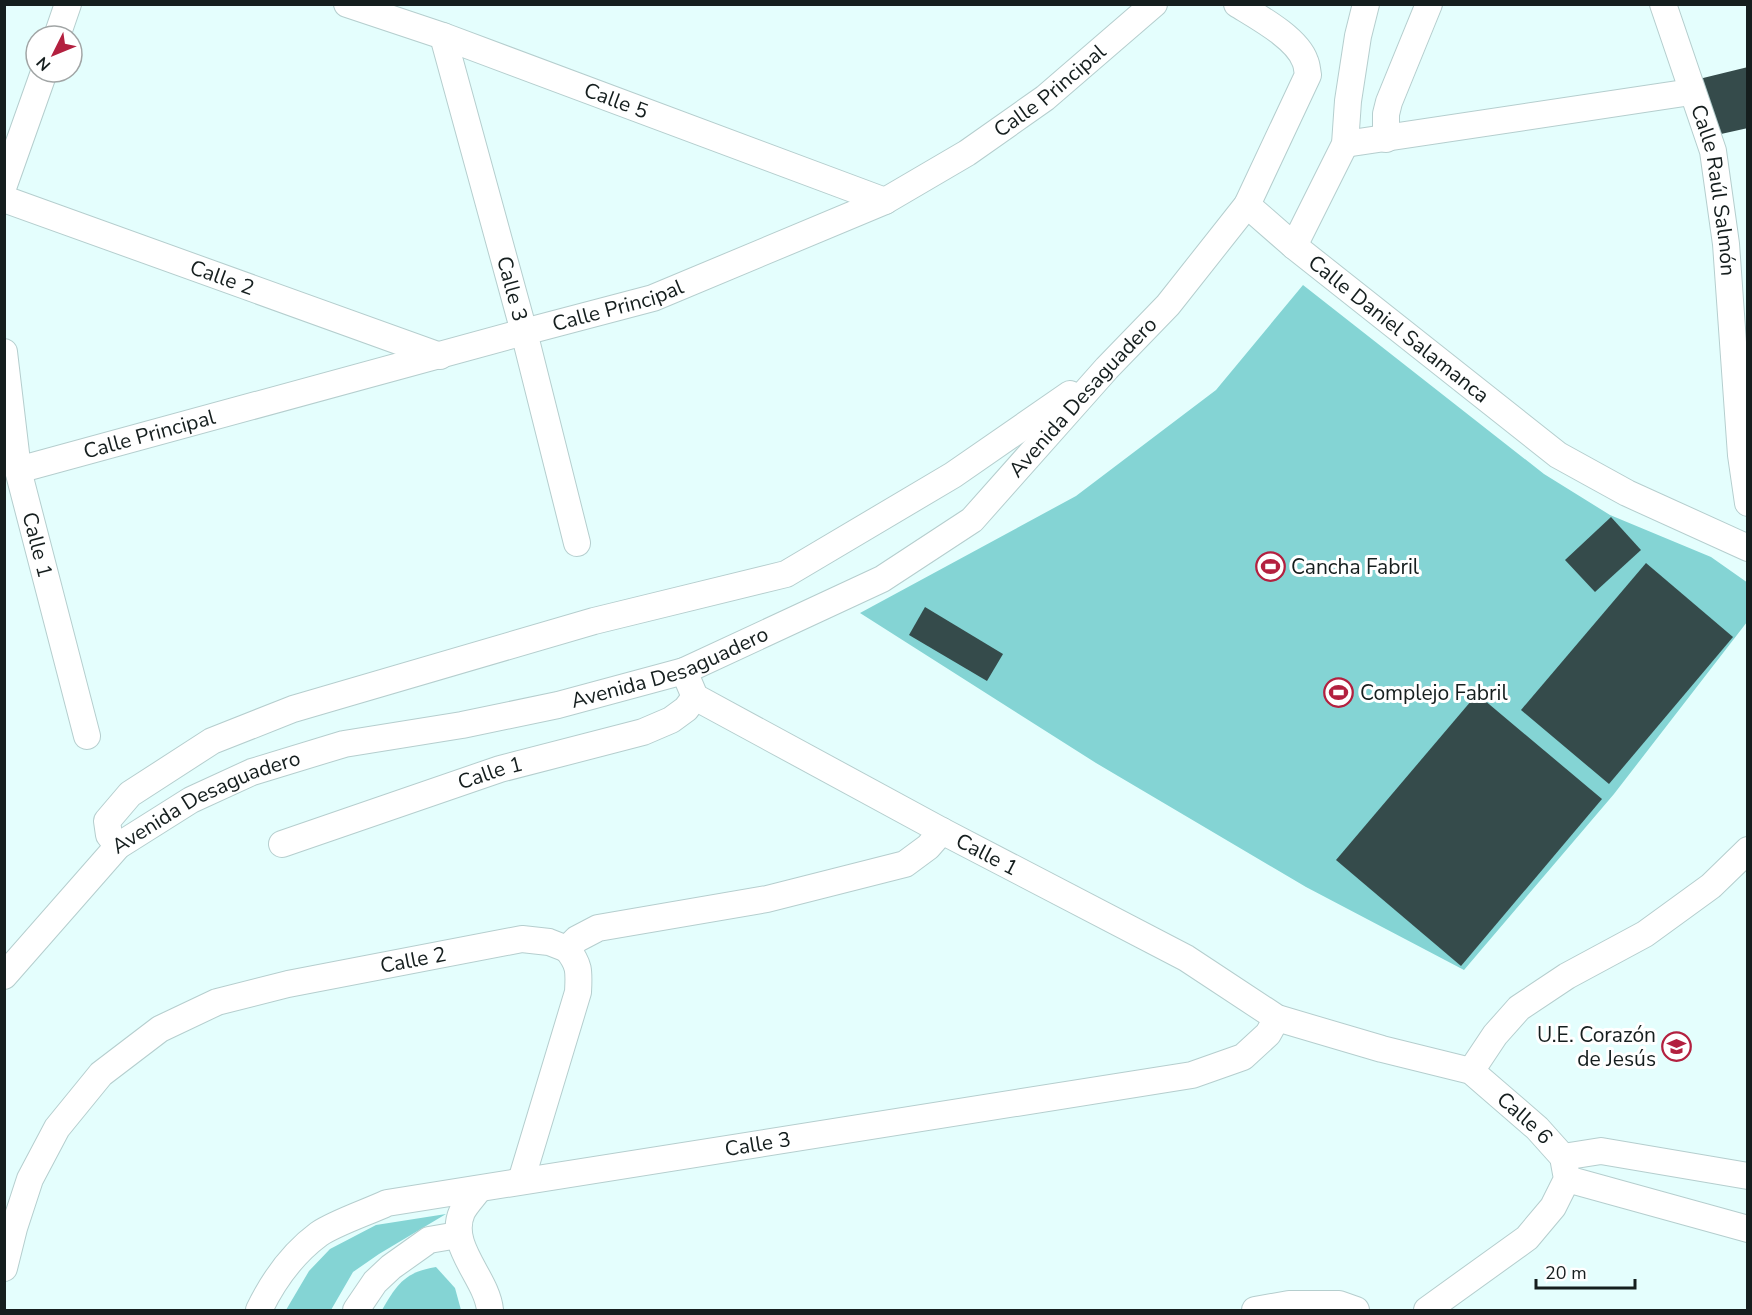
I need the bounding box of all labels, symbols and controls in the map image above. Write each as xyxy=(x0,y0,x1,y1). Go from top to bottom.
north arrow xyxy=(24,24,84,84)
street label: Calle Principal xyxy=(988,37,1112,144)
text: N xyxy=(32,52,56,75)
street label: Calle 5 xyxy=(580,76,652,125)
street label: Calle Raúl Salmón xyxy=(1684,101,1742,277)
street label: Calle Daniel Salamanca xyxy=(1302,249,1495,409)
street label: Calle 2 xyxy=(186,253,258,302)
street label: Calle 3 xyxy=(490,253,534,324)
street label: Calle Principal xyxy=(549,272,689,338)
street label: Avenida Desaguadero xyxy=(1002,311,1163,483)
street label: Calle Principal xyxy=(80,403,219,466)
street label: Calle 1 xyxy=(15,509,59,580)
sports icon: Cancha Fabril xyxy=(1254,551,1286,583)
place label: Cancha Fabril xyxy=(1291,553,1420,581)
street label: Avenida Desaguadero xyxy=(568,620,773,715)
sports icon: Complejo Fabril xyxy=(1323,677,1355,709)
place label: Complejo Fabril xyxy=(1360,679,1508,707)
street label: Avenida Desaguadero xyxy=(106,744,304,860)
street label: Calle 1 xyxy=(454,750,525,796)
street label: Calle 1 xyxy=(951,827,1023,882)
street label: Calle 2 xyxy=(378,940,448,980)
place label: U.E. Corazón de Jesús xyxy=(1537,1021,1656,1073)
school or university icon: U.E. Corazón de Jesús xyxy=(1661,1031,1693,1063)
street label: Calle 6 xyxy=(1491,1085,1559,1150)
street label: Calle 3 xyxy=(723,1125,793,1163)
scale bar xyxy=(1536,1252,1635,1290)
text: 20 m xyxy=(1545,1261,1587,1285)

